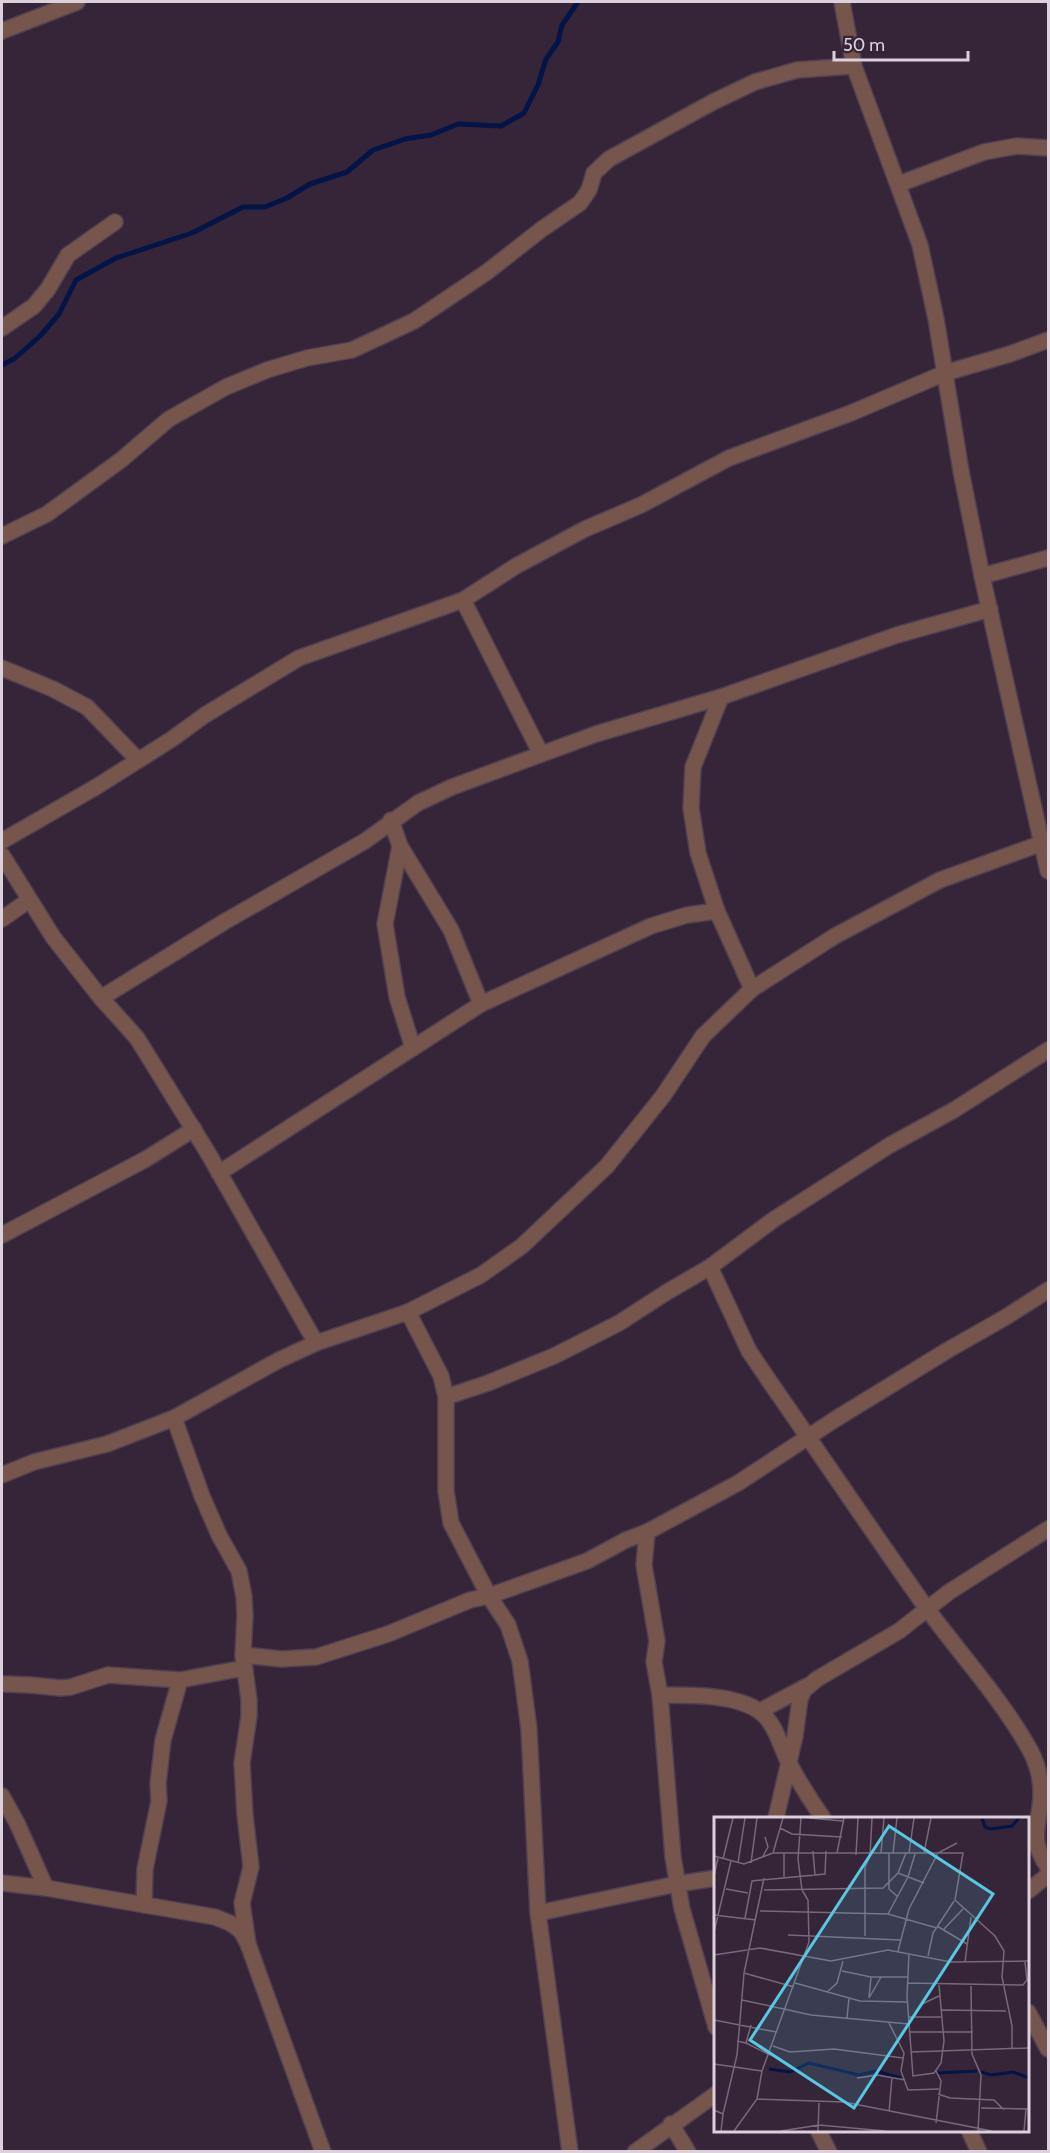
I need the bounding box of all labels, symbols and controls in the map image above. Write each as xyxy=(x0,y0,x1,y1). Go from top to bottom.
scale bar xyxy=(834,24,968,62)
text: 50 m xyxy=(843,34,885,56)
inset map xyxy=(714,1817,1029,2132)

